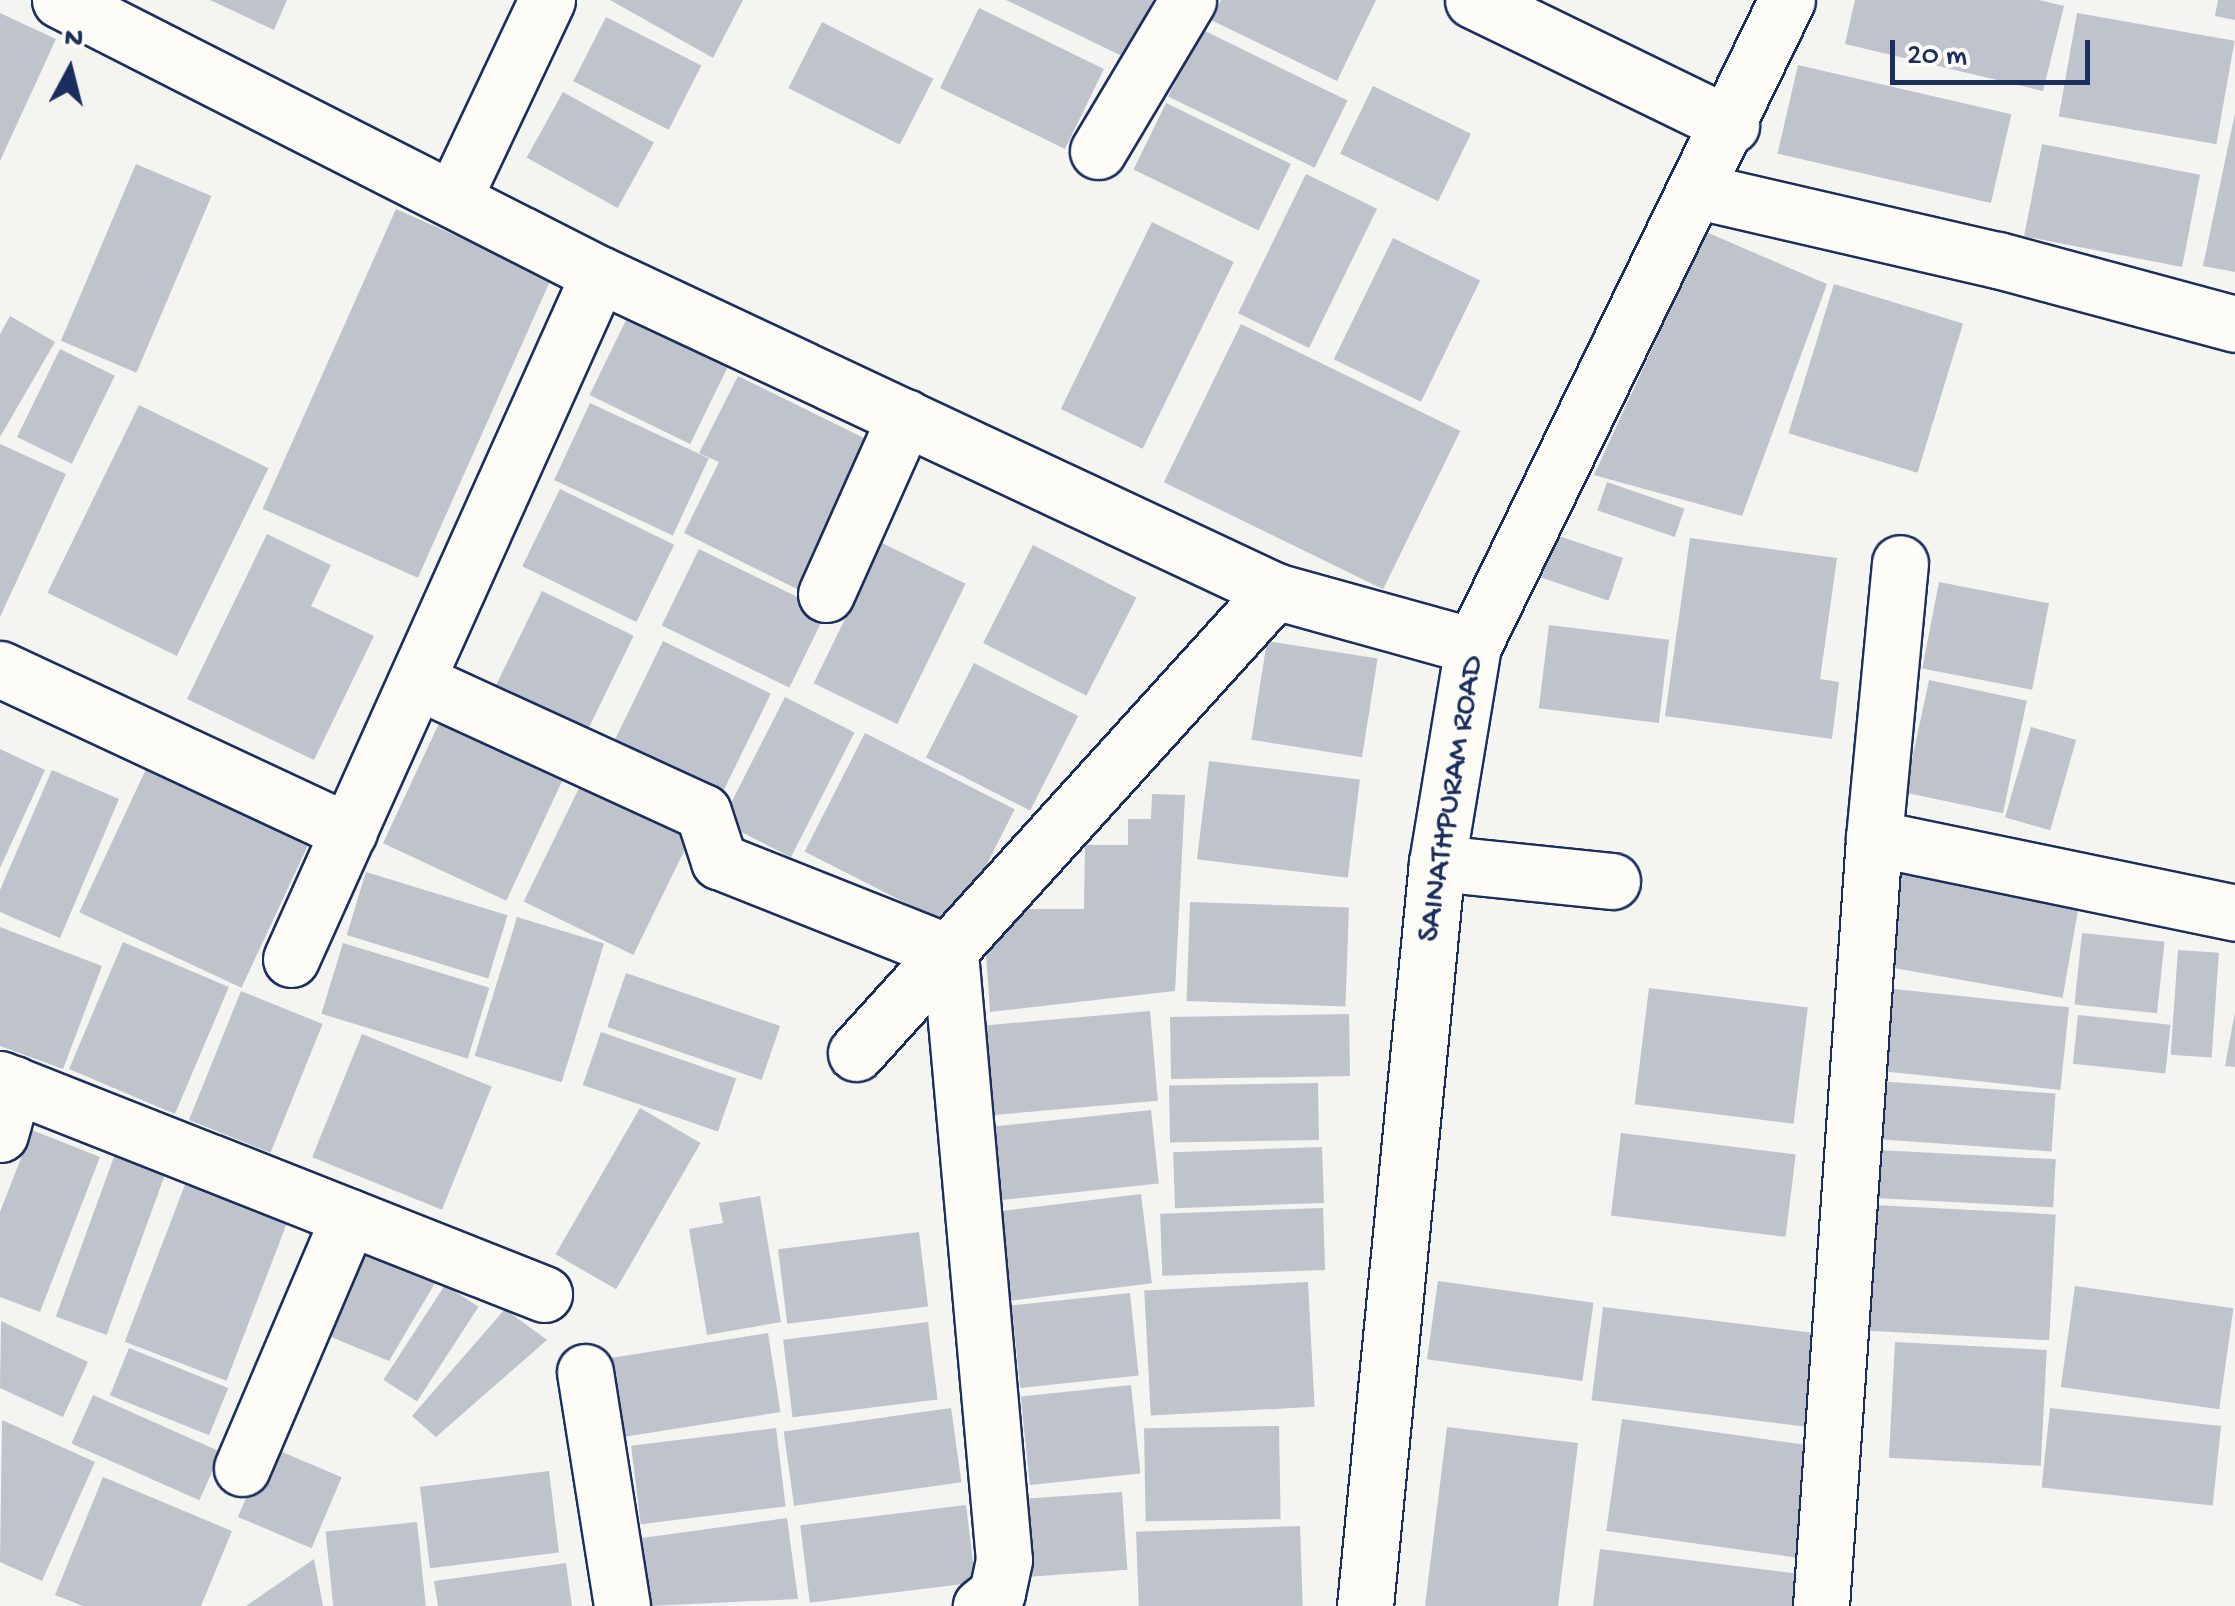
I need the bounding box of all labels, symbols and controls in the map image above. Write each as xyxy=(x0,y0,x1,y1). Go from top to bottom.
north arrow xyxy=(20,20,120,120)
scale bar xyxy=(1895,20,2095,82)
text: N xyxy=(63,22,85,57)
text: 20 m xyxy=(1907,40,1967,75)
street label: SAINATHPURAM ROAD xyxy=(1410,653,1494,945)

